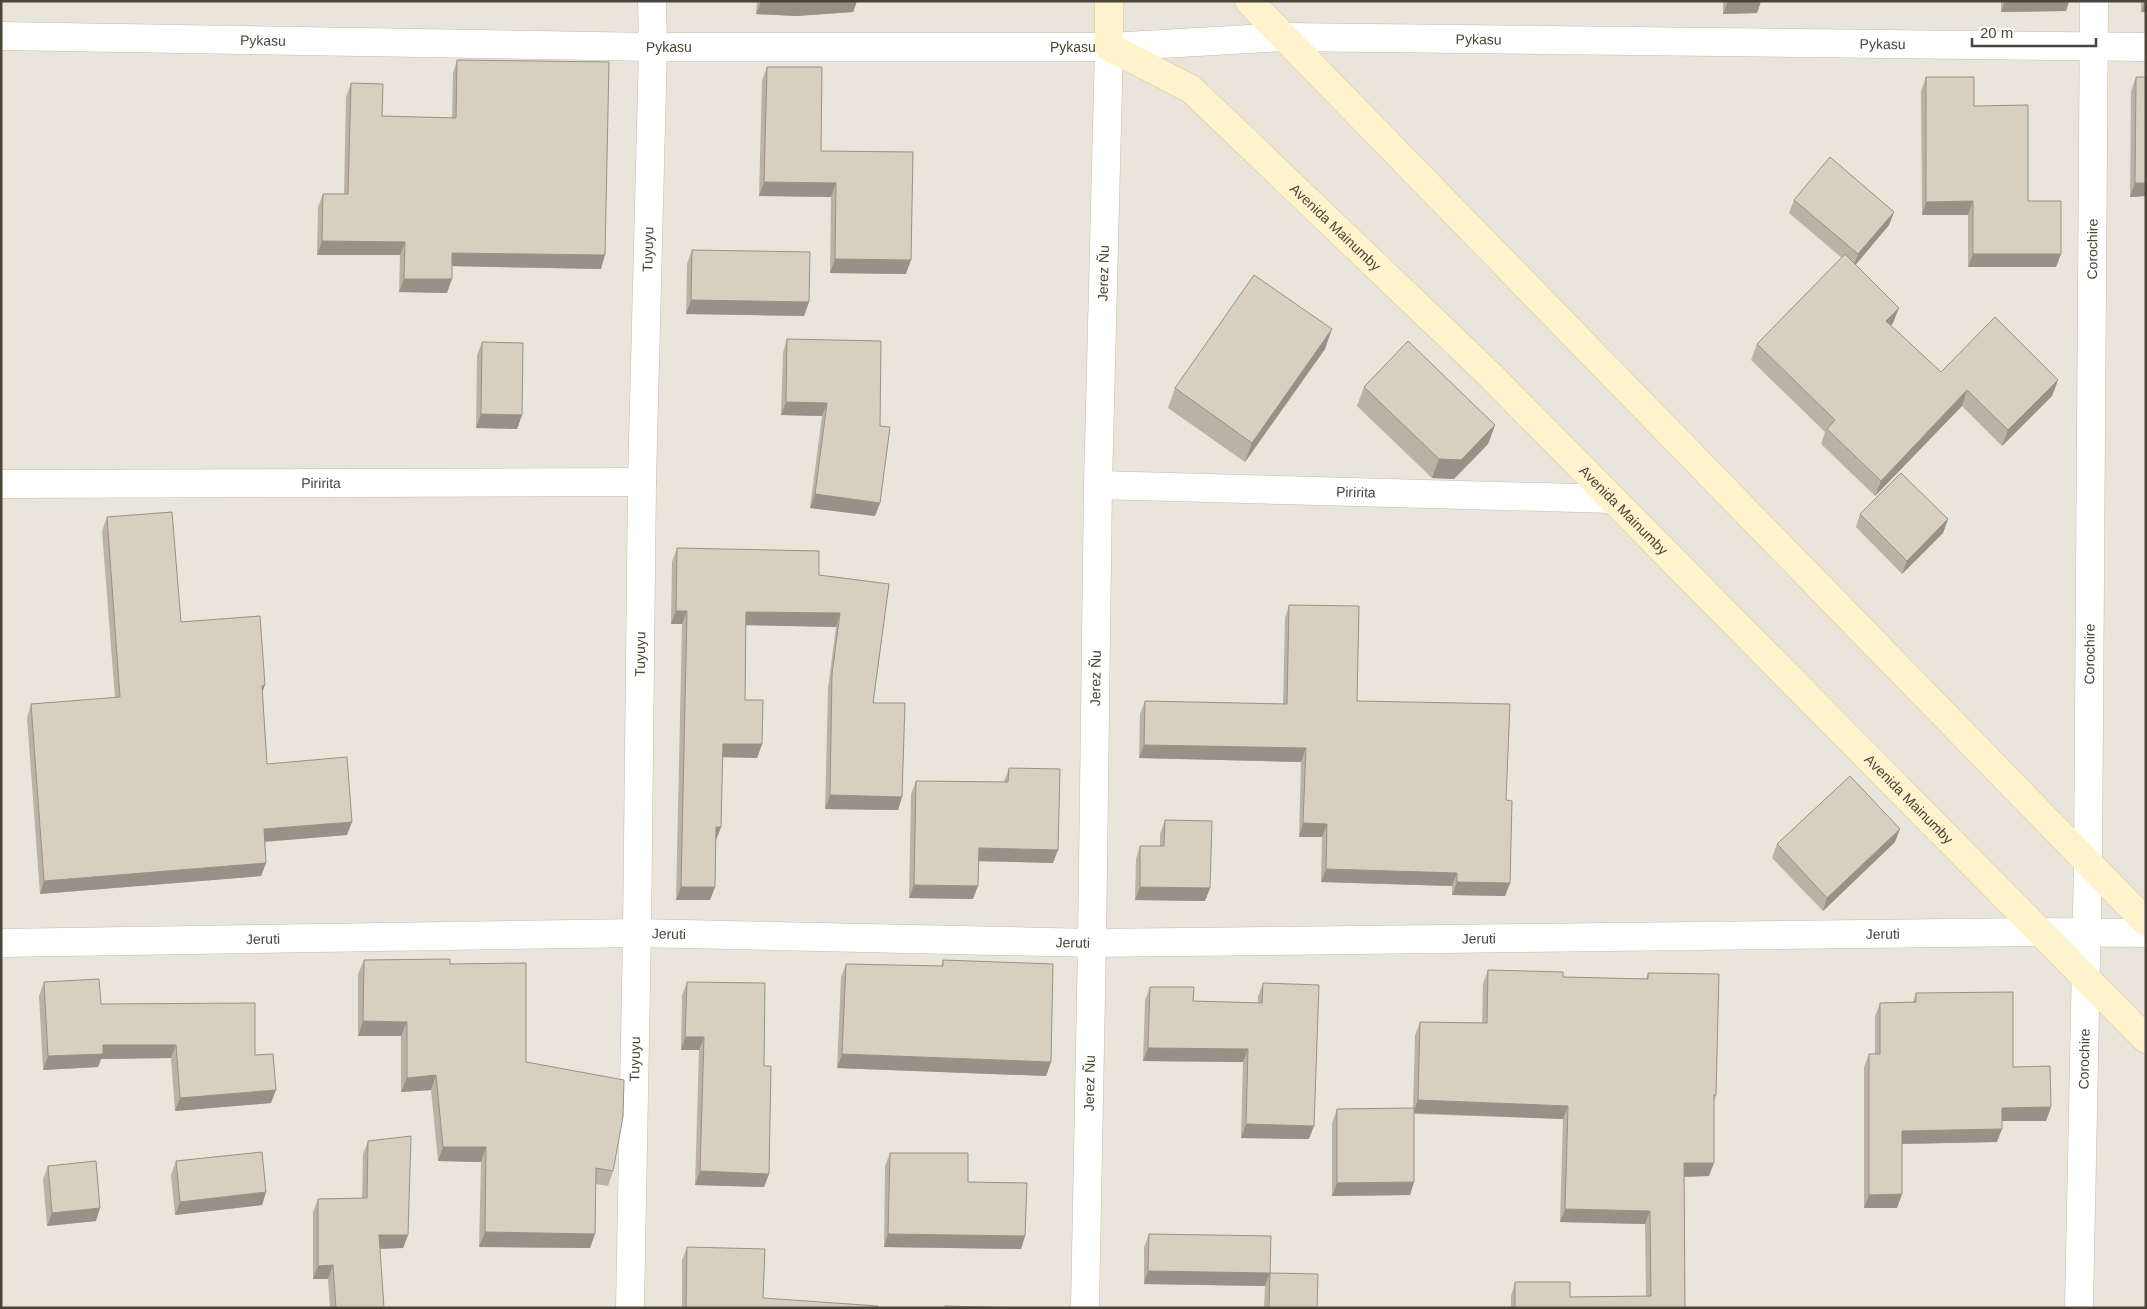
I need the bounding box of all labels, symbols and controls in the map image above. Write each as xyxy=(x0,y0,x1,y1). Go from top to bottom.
scale bar xyxy=(1972,15,2096,47)
text: 20 m xyxy=(1980,24,2013,41)
street label: Pykasu xyxy=(1456,31,1502,48)
street label: Pykasu xyxy=(240,32,286,49)
street label: Pykasu xyxy=(1860,36,1906,52)
street label: Pykasu xyxy=(646,39,692,55)
street label: Pykasu xyxy=(1050,39,1096,55)
street label: Avenida Mainumby xyxy=(1287,180,1384,274)
street label: Corochire xyxy=(2084,218,2100,280)
street label: Tuyuyu xyxy=(639,226,656,272)
street label: Jerez Ñu xyxy=(1095,245,1112,301)
street label: Avenida Mainumby xyxy=(1576,462,1671,558)
street label: Piririta xyxy=(301,475,341,491)
street label: Piririta xyxy=(1336,483,1376,501)
street label: Corochire xyxy=(2081,623,2098,685)
street label: Tuyuyu xyxy=(632,631,648,677)
street label: Jerez Ñu xyxy=(1087,650,1104,706)
street label: Avenida Mainumby xyxy=(1861,751,1956,847)
street label: Jeruti xyxy=(652,925,686,942)
street label: Jeruti xyxy=(1866,926,1900,942)
street label: Jeruti xyxy=(1462,930,1496,947)
street label: Jeruti xyxy=(246,931,280,947)
street label: Jeruti xyxy=(1056,934,1090,951)
street label: Corochire xyxy=(2075,1028,2093,1090)
street label: Tuyuyu xyxy=(626,1036,643,1082)
street label: Jerez Ñu xyxy=(1081,1055,1098,1111)

